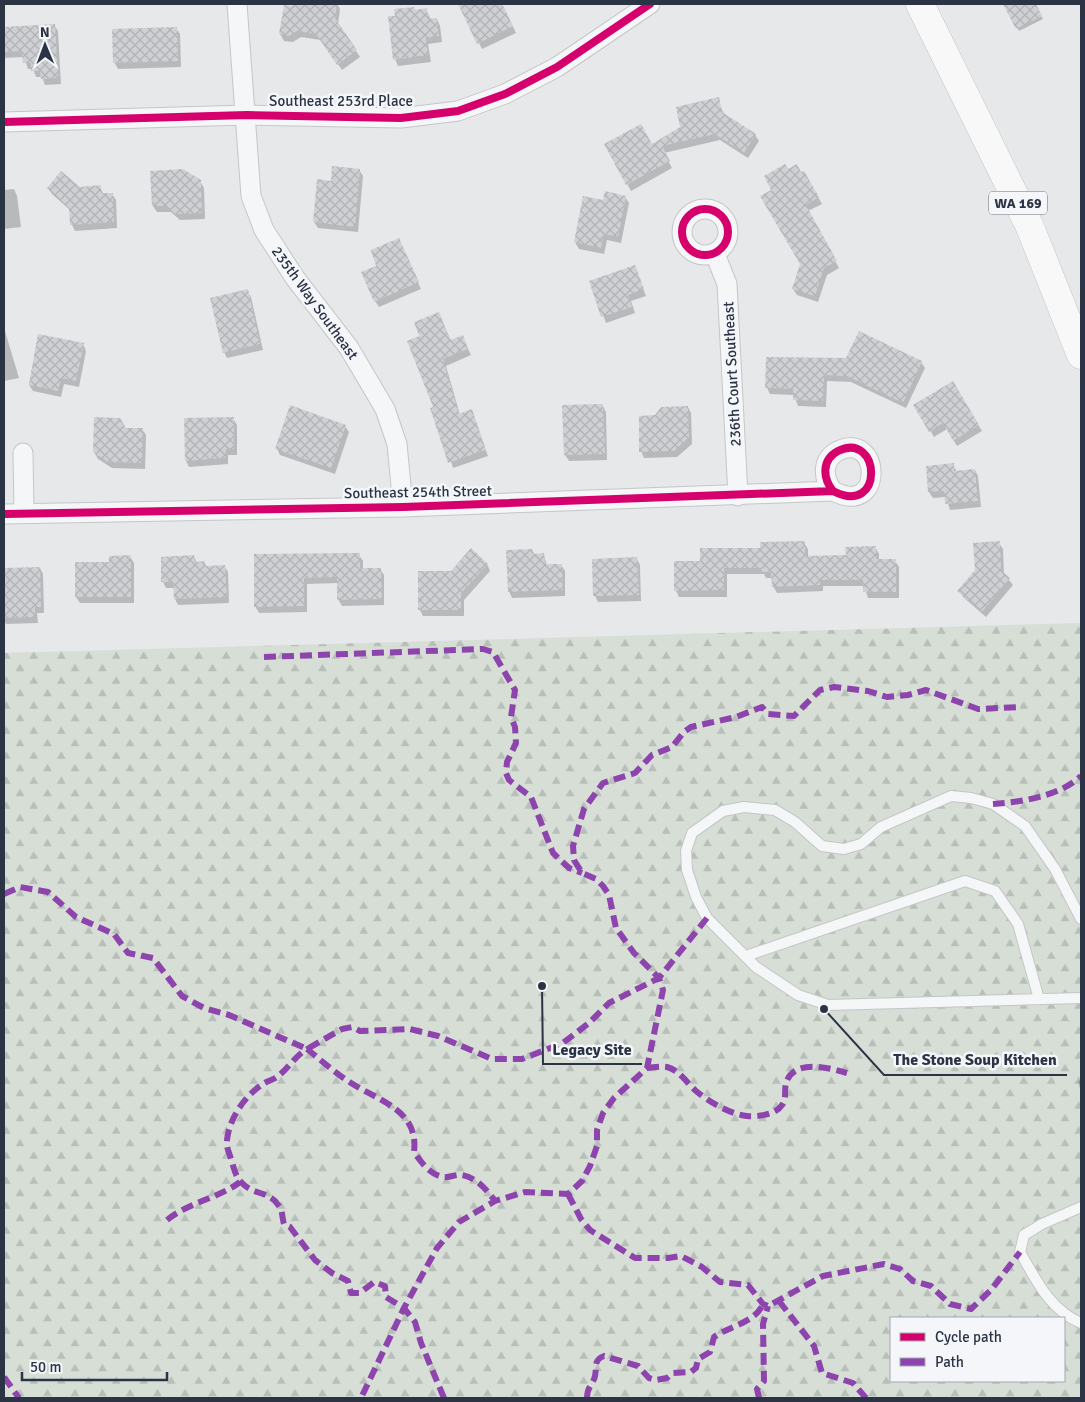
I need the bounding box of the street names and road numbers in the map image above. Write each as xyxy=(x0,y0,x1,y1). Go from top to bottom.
street label: Southeast 253rd Place xyxy=(269,92,413,110)
road number: WA 169 xyxy=(989,192,1047,214)
street label: 235th Way Southeast xyxy=(268,243,362,363)
street label: 236th Court Southeast xyxy=(719,301,745,447)
street label: Southeast 254th Street xyxy=(344,482,492,502)

